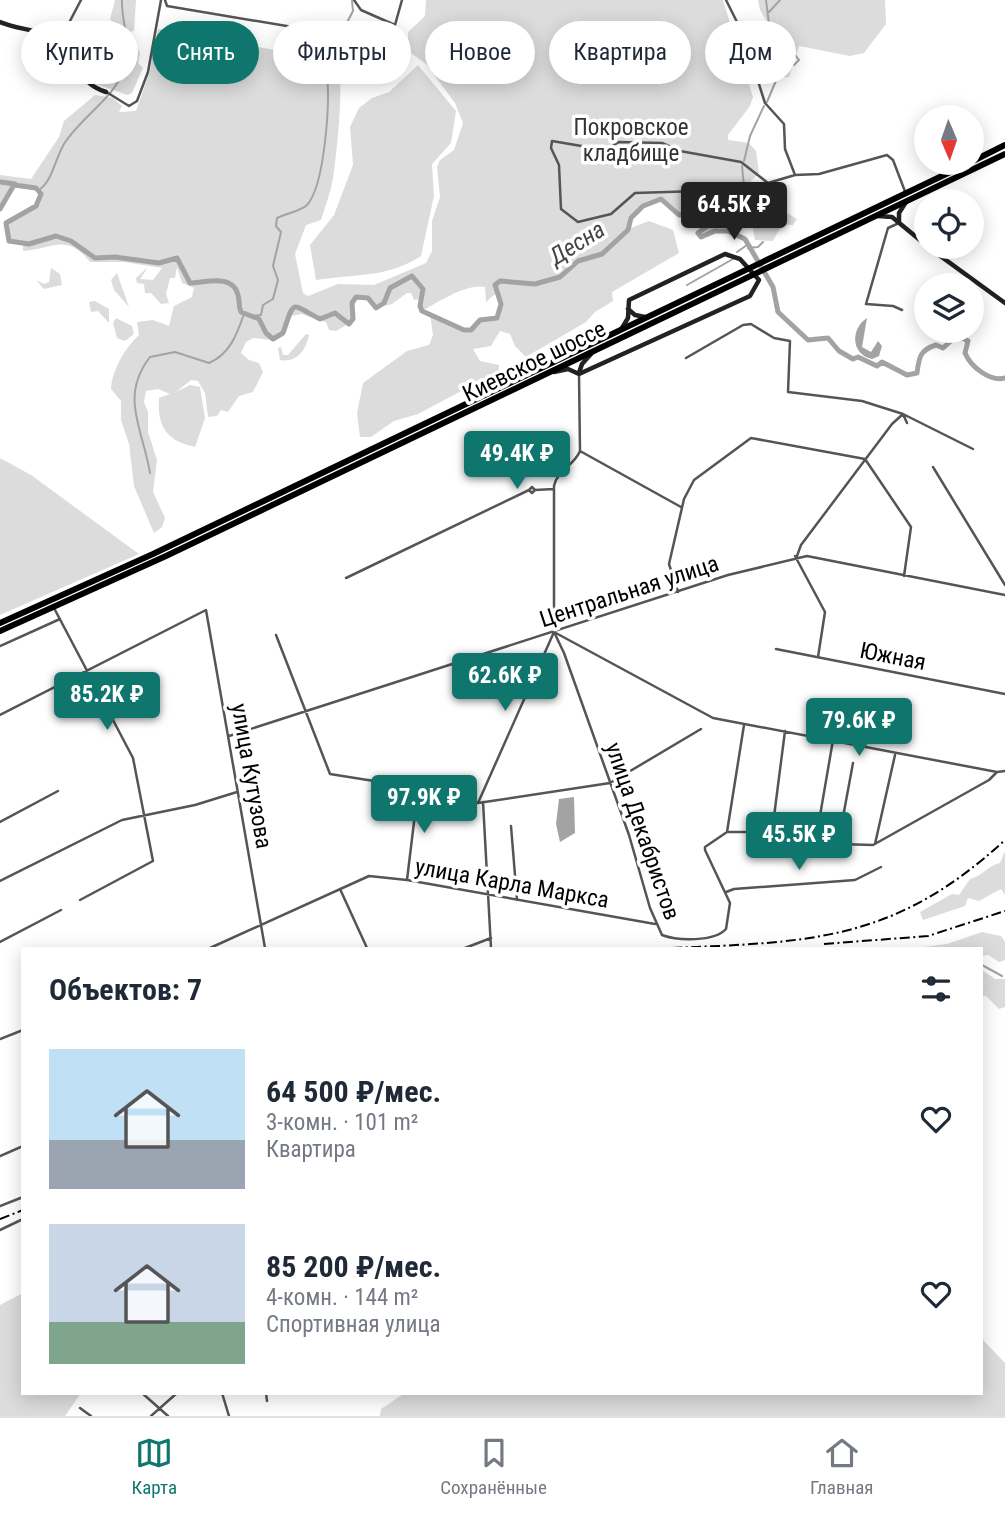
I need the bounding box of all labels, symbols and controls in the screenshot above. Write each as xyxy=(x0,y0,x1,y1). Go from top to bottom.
chip: Купить xyxy=(21,21,138,84)
chip: Снять xyxy=(152,21,259,84)
chip: Фильтры xyxy=(273,21,411,84)
chip: Новое xyxy=(425,21,535,84)
chip: Квартира xyxy=(549,21,691,84)
chip: Дом xyxy=(705,21,796,84)
north arrow xyxy=(914,105,984,175)
map controls xyxy=(914,105,984,343)
park label: Покровское кладбище xyxy=(573,114,689,167)
pin: 64.5K ₽ xyxy=(669,182,799,242)
button: locate xyxy=(914,189,984,259)
text: 64.5K ₽ xyxy=(697,191,771,218)
water label: Десна xyxy=(542,215,610,272)
button: layers xyxy=(914,273,984,343)
street label: Киевское шоссе xyxy=(458,315,610,408)
pin: 49.4K ₽ xyxy=(452,432,582,491)
text: 49.4K ₽ xyxy=(480,440,554,467)
street label: Центральная улица xyxy=(536,550,722,633)
street label: Южная xyxy=(858,637,928,676)
pin: 62.6K ₽ xyxy=(440,654,570,713)
text: 62.6K ₽ xyxy=(468,662,542,689)
pin: 85.2K ₽ xyxy=(42,672,172,732)
text: 85.2K ₽ xyxy=(70,681,144,708)
pin: 79.6K ₽ xyxy=(794,698,924,758)
street label: улица Кутузова xyxy=(225,701,278,851)
text: 79.6K ₽ xyxy=(822,707,896,734)
street label: улица Декабристов xyxy=(599,739,686,924)
pin: 97.9K ₽ xyxy=(359,776,489,835)
text: 97.9K ₽ xyxy=(387,784,461,811)
pin: 45.5K ₽ xyxy=(734,812,864,872)
text: 45.5K ₽ xyxy=(762,821,836,848)
street label: улица Карла Маркса xyxy=(413,853,611,914)
icon: filters xyxy=(917,970,955,1008)
text: Объектов: 7 xyxy=(49,972,202,1007)
text: 64 500 ₽/мес. xyxy=(266,1074,441,1109)
icon: home xyxy=(105,1077,189,1161)
icon: heart xyxy=(917,1100,955,1138)
text: 3-комн. · 101 m² xyxy=(266,1109,418,1136)
text: Квартира xyxy=(266,1136,356,1163)
text: 85 200 ₽/мес. xyxy=(266,1249,441,1284)
icon: home xyxy=(105,1252,189,1336)
icon: heart xyxy=(917,1275,955,1313)
text: 4-комн. · 144 m² xyxy=(266,1284,418,1311)
text: Спортивная улица xyxy=(266,1311,441,1338)
tab: Карта xyxy=(132,1434,177,1499)
tab: Сохранённые xyxy=(440,1434,547,1499)
tab: Главная xyxy=(810,1434,873,1499)

